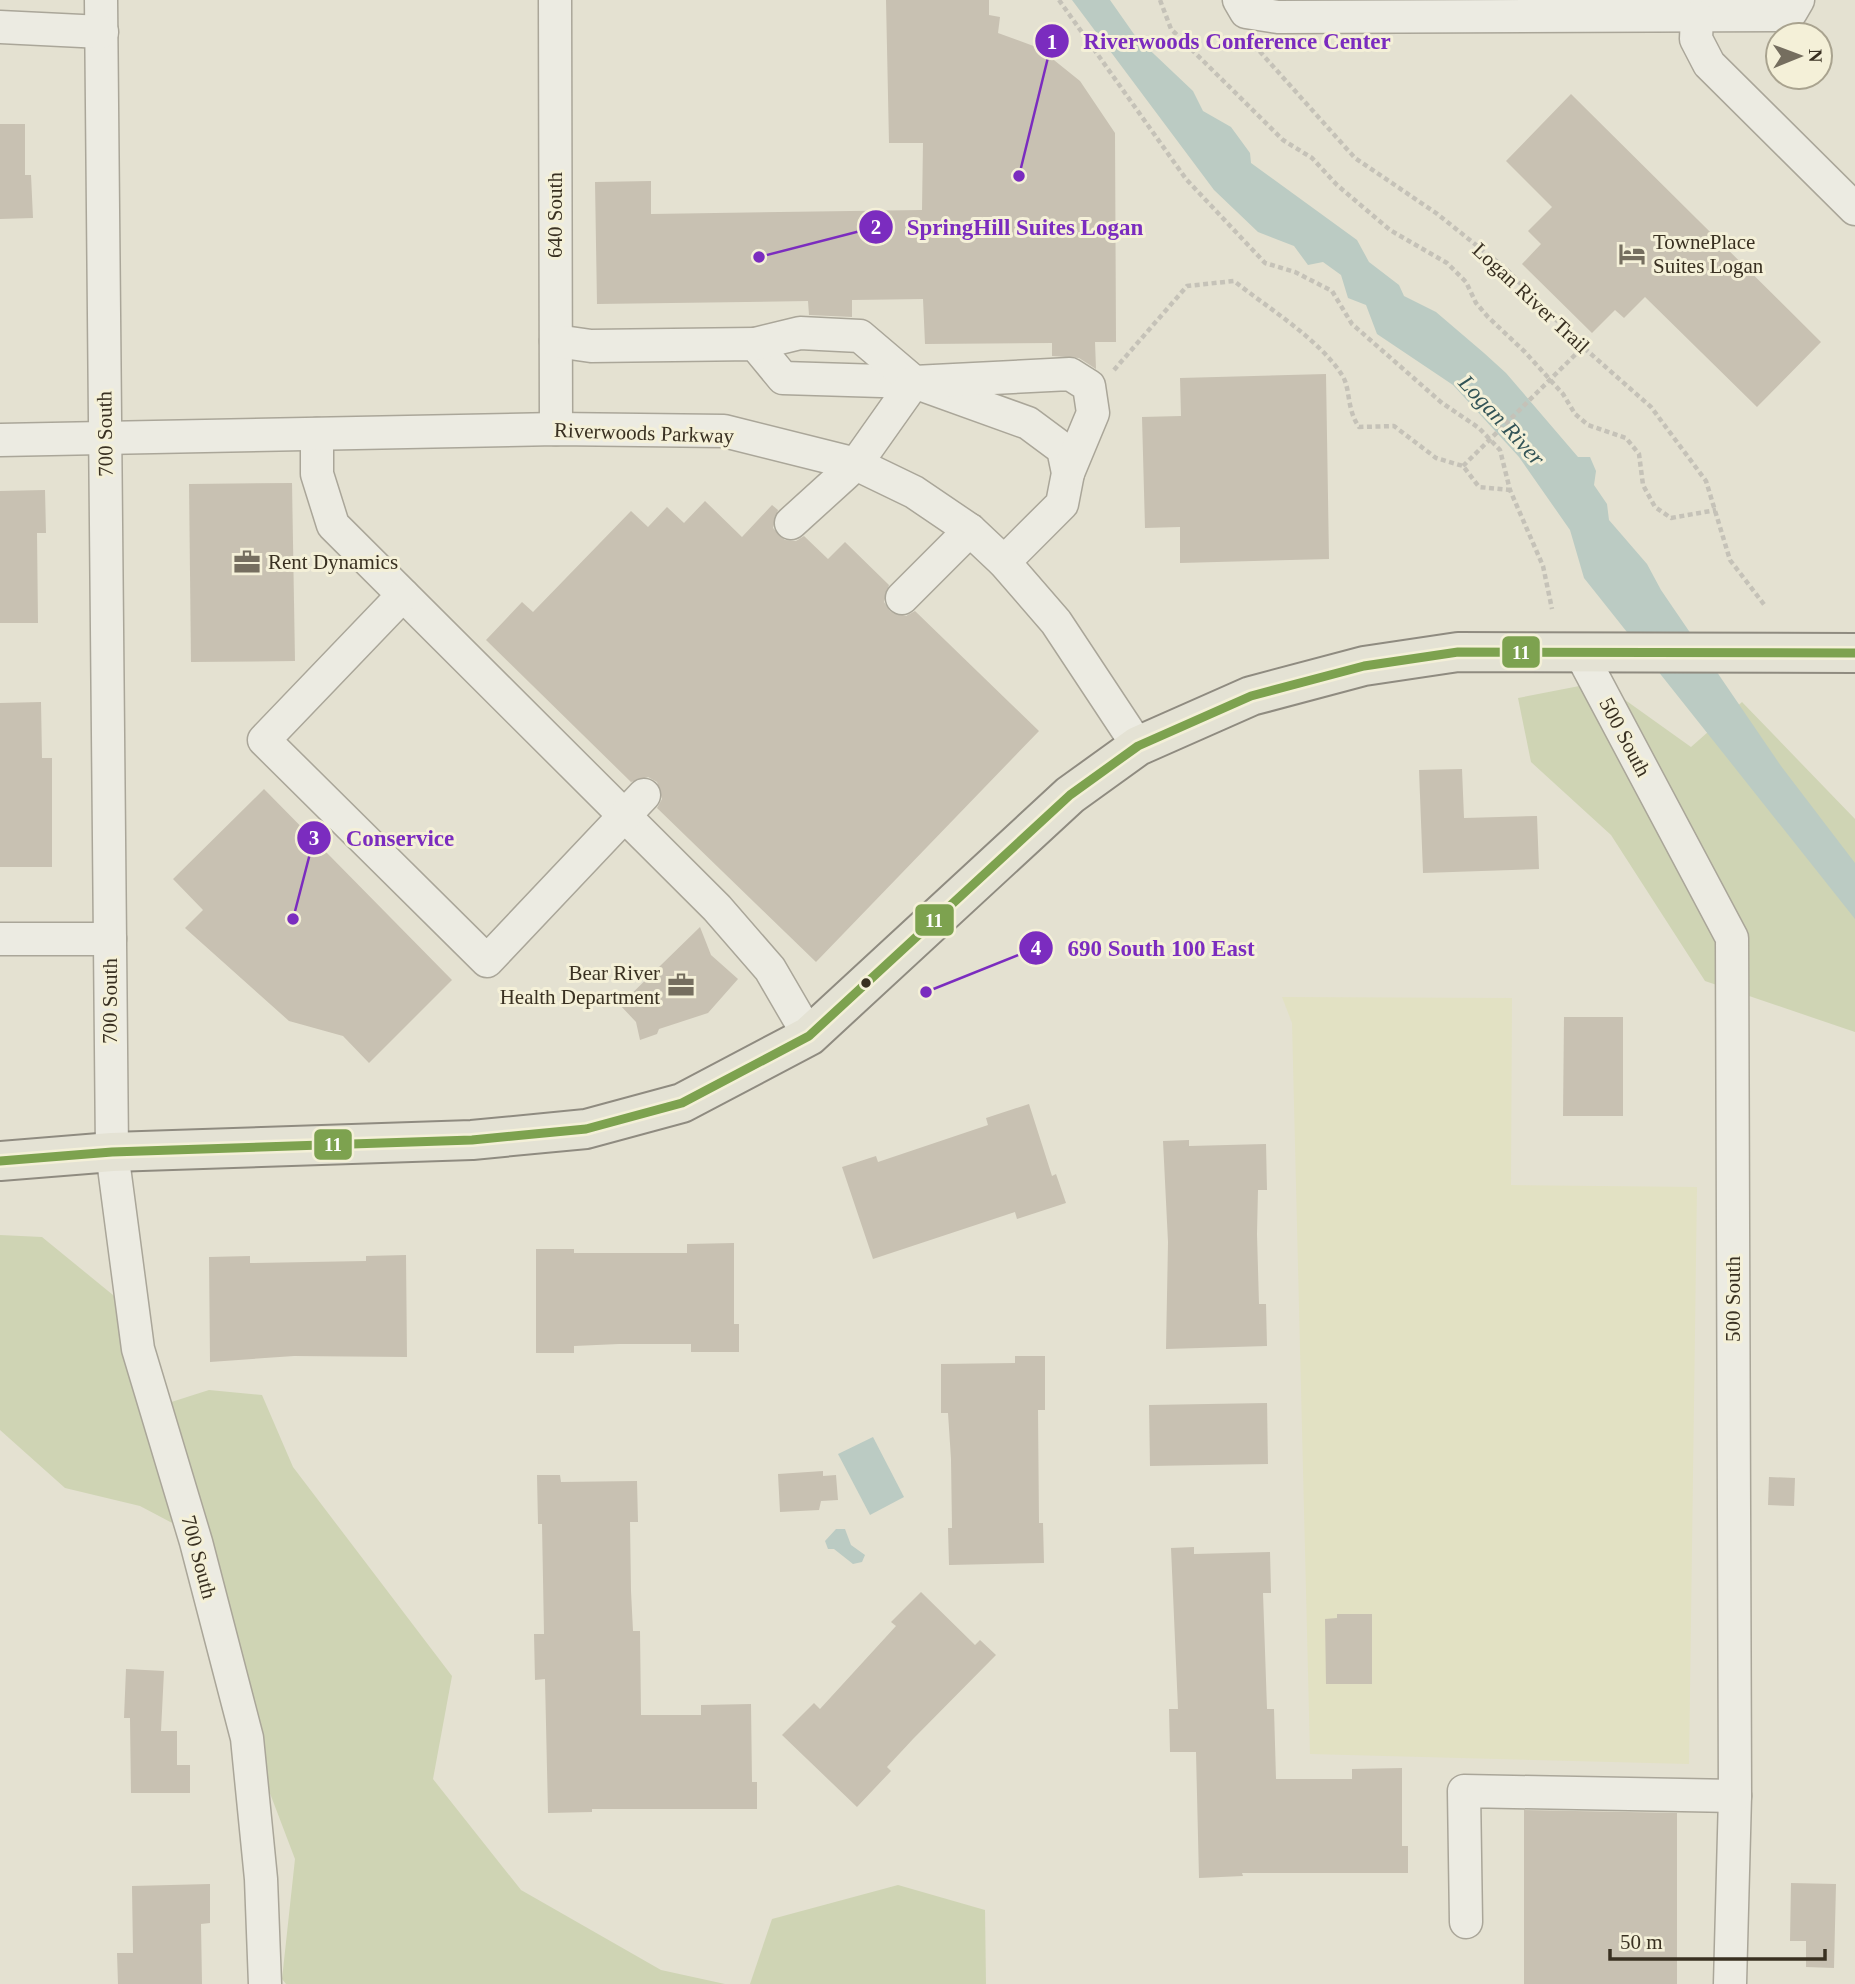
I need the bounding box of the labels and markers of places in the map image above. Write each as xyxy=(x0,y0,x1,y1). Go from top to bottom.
callout: Riverwoods Conference Center xyxy=(1034,19,1405,63)
callout: SpringHill Suites Logan xyxy=(858,205,1158,249)
place label: TownePlace Suites Logan xyxy=(1653,230,1764,278)
hotel icon: TownePlace Suites Logan xyxy=(1617,239,1647,269)
office icon: Rent Dynamics xyxy=(232,547,262,577)
place label: Rent Dynamics xyxy=(268,550,398,574)
callout: Conservice xyxy=(297,816,468,860)
callout: 690 South 100 East xyxy=(1018,926,1268,970)
place label: Bear River Health Department xyxy=(500,961,660,1009)
office icon: Bear River Health Department xyxy=(666,970,696,1000)
unlabelled marker xyxy=(859,976,873,990)

